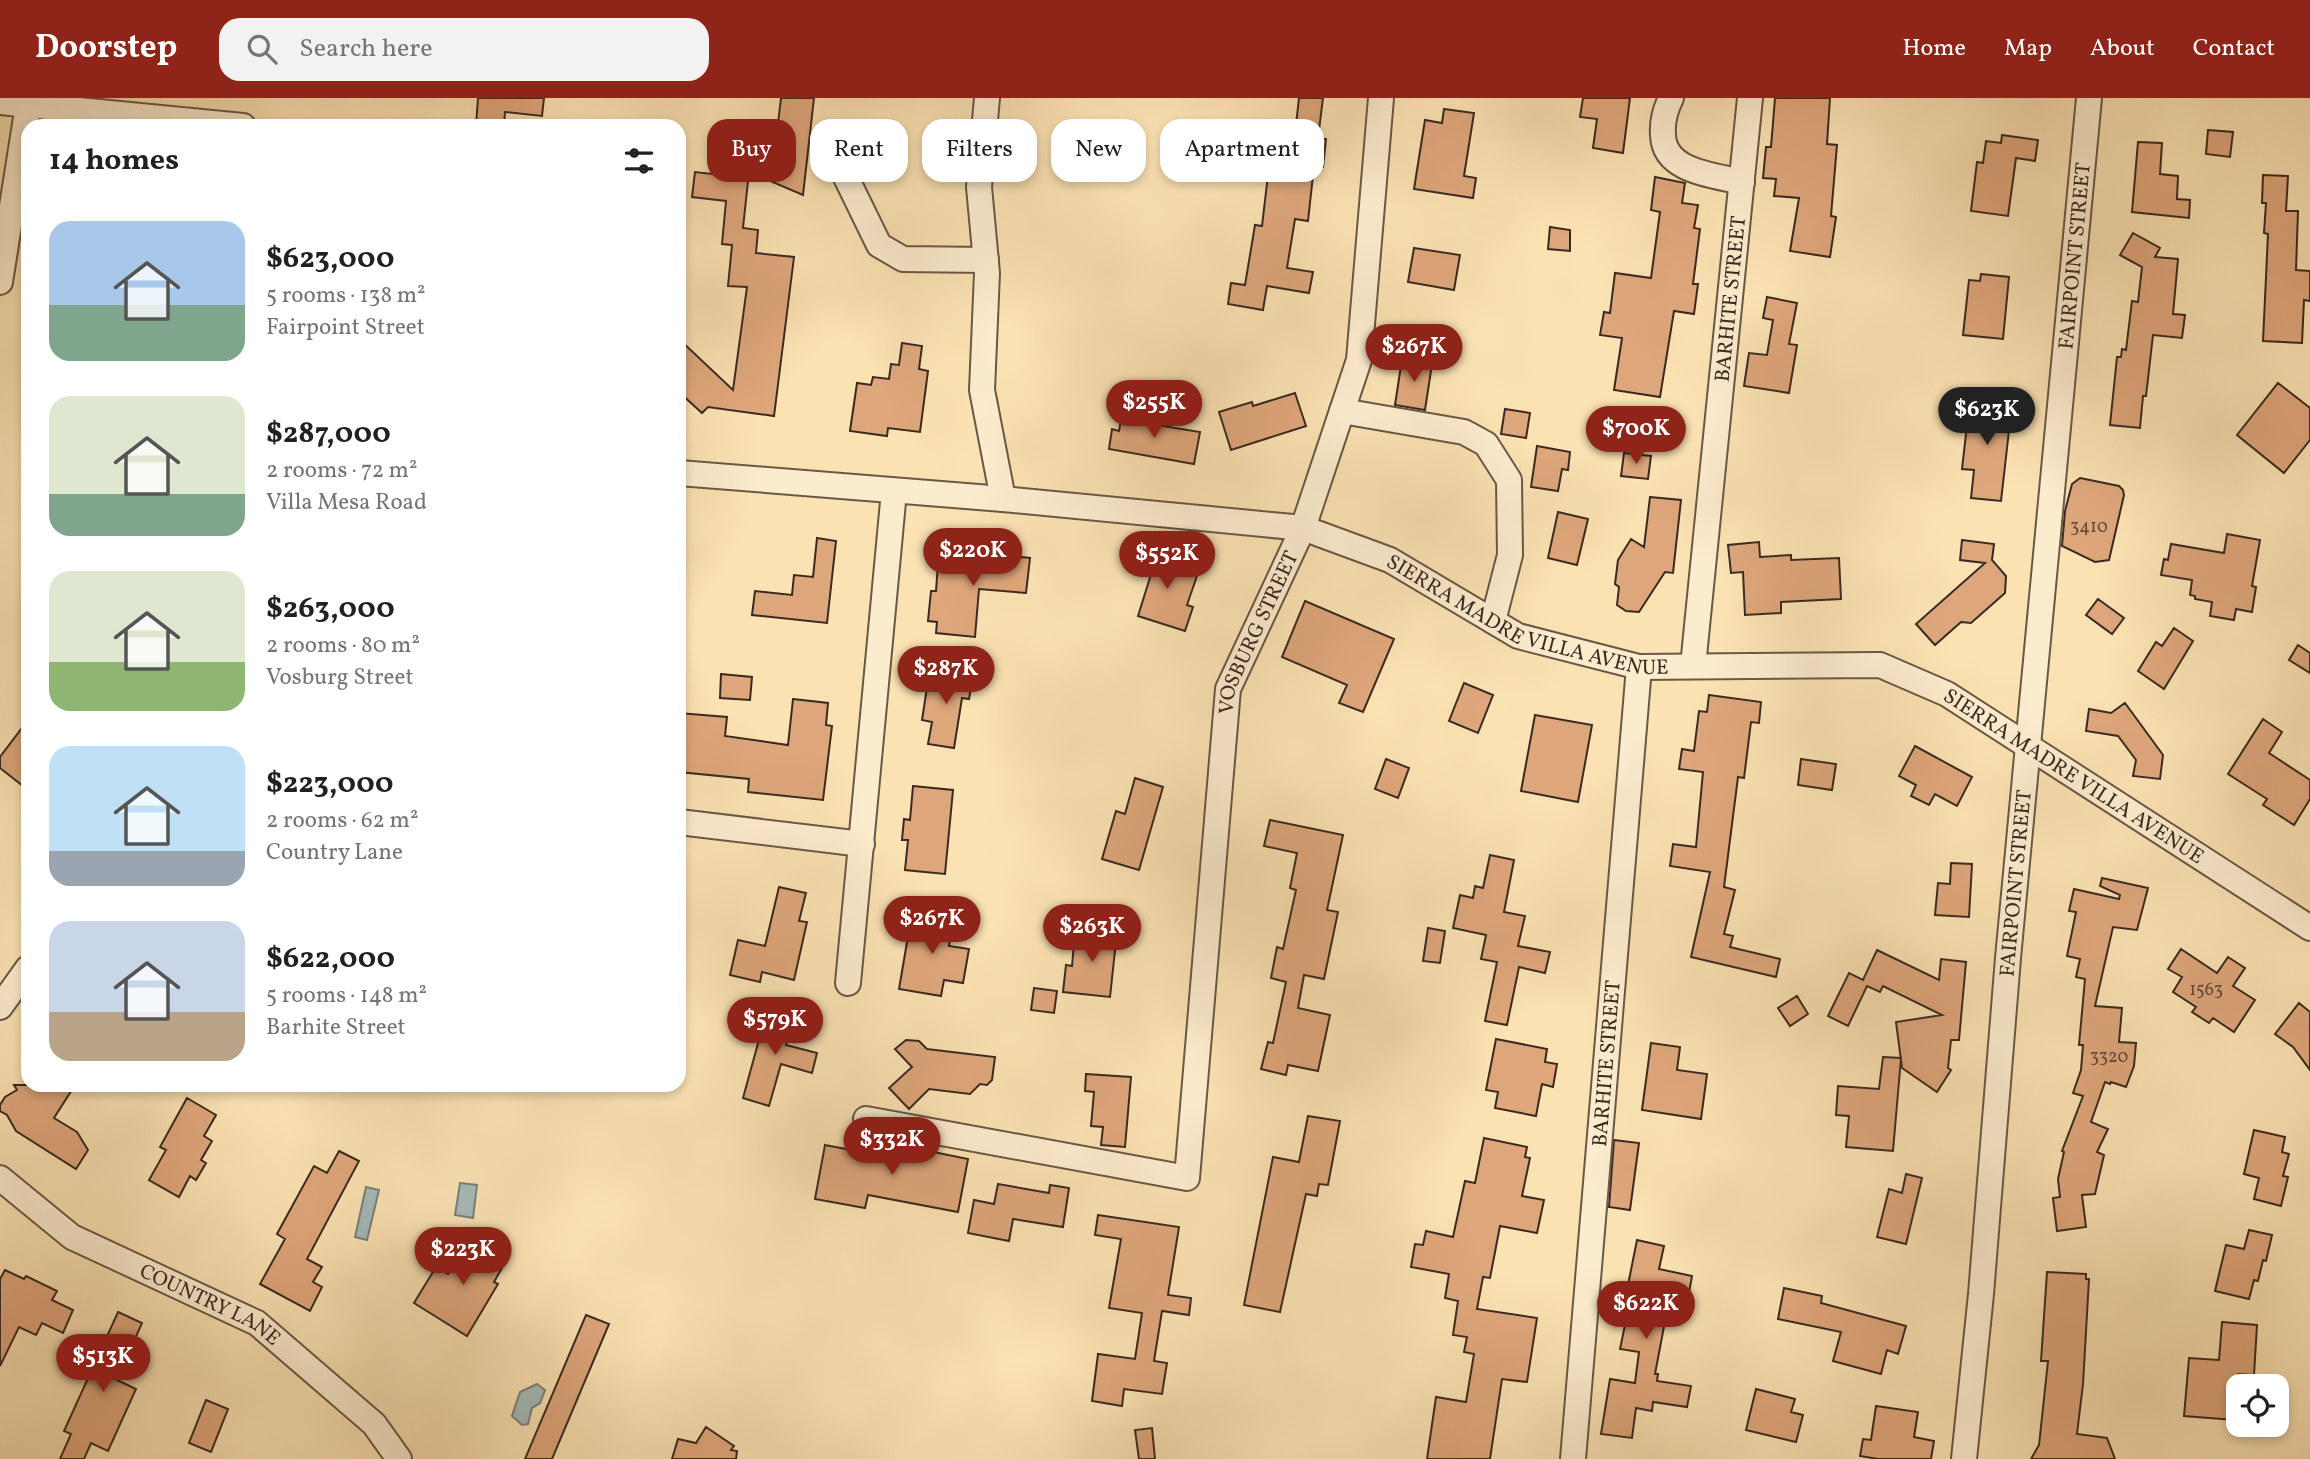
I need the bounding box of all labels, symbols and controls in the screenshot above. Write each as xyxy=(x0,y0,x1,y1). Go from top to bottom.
search box xyxy=(219,18,709,81)
text: Doorstep xyxy=(35,26,177,72)
icon: search xyxy=(243,30,281,68)
text: Search here xyxy=(299,31,433,67)
text: Home xyxy=(1902,32,1966,66)
text: Map xyxy=(2004,32,2052,66)
text: About xyxy=(2090,32,2155,66)
text: Contact xyxy=(2193,32,2275,66)
chip: Buy xyxy=(707,119,796,182)
chip: Rent xyxy=(810,119,908,182)
chip: Filters xyxy=(922,119,1037,182)
chip: New xyxy=(1051,119,1146,182)
chip: Apartment xyxy=(1160,119,1324,182)
text: 14 homes xyxy=(49,140,179,182)
icon: filters xyxy=(620,142,658,180)
street label: FAIRPOINT STREET xyxy=(2052,161,2099,351)
street label: BARHITE STREET xyxy=(1709,214,1754,383)
text: $623,000 xyxy=(266,238,394,280)
icon: home xyxy=(105,249,189,333)
text: 5 rooms · 138 m² xyxy=(266,280,426,312)
text: Fairpoint Street xyxy=(266,312,425,344)
pin: $267K xyxy=(1365,324,1463,384)
text: $267K xyxy=(1381,331,1447,363)
pin: $255K xyxy=(1105,380,1203,440)
text: $255K xyxy=(1122,387,1186,419)
pin: $623K xyxy=(1938,388,2036,447)
text: $623K xyxy=(1954,394,2020,426)
pin: $700K xyxy=(1587,406,1685,466)
text: $287,000 xyxy=(266,413,391,455)
text: $700K xyxy=(1602,413,1670,445)
icon: home xyxy=(105,424,189,508)
text: 2 rooms · 72 m² xyxy=(266,455,417,487)
text: Villa Mesa Road xyxy=(266,487,427,519)
house number: 3410 xyxy=(2070,515,2108,540)
pin: $220K xyxy=(924,528,1022,588)
pin: $552K xyxy=(1118,532,1216,591)
text: $220K xyxy=(939,535,1007,567)
text: $552K xyxy=(1135,538,1199,570)
street label: VOSBURG STREET xyxy=(1213,547,1306,715)
street label: SIERRA MADRE VILLA AVENUE xyxy=(1380,548,1669,683)
text: $263,000 xyxy=(266,588,395,630)
icon: home xyxy=(105,599,189,683)
text: 2 rooms · 80 m² xyxy=(266,630,420,662)
pin: $287K xyxy=(897,646,995,706)
text: $287K xyxy=(914,653,978,685)
text: Vosburg Street xyxy=(266,662,414,694)
street label: SIERRA MADRE VILLA AVENUE xyxy=(1937,682,2209,872)
text: $223,000 xyxy=(266,763,394,805)
icon: home xyxy=(105,774,189,858)
street label: FAIRPOINT STREET xyxy=(1994,789,2040,978)
text: 2 rooms · 62 m² xyxy=(266,805,418,837)
text: Country Lane xyxy=(266,837,403,869)
pin: $267K xyxy=(883,896,981,956)
text: $267K xyxy=(899,903,965,935)
pin: $263K xyxy=(1043,904,1141,964)
text: $263K xyxy=(1059,911,1125,943)
text: $622,000 xyxy=(266,938,395,980)
icon: home xyxy=(105,949,189,1033)
house number: 1563 xyxy=(2189,978,2223,1003)
street label: BARHITE STREET xyxy=(1586,979,1629,1148)
text: 5 rooms · 148 m² xyxy=(266,980,427,1012)
pin: $579K xyxy=(726,998,824,1057)
text: $579K xyxy=(743,1004,807,1036)
text: Barhite Street xyxy=(266,1012,406,1044)
house number: 3320 xyxy=(2090,1045,2128,1070)
pin: $332K xyxy=(843,1118,941,1177)
text: $332K xyxy=(860,1124,924,1156)
pin: $223K xyxy=(414,1228,512,1287)
text: $223K xyxy=(431,1234,495,1266)
street label: COUNTRY LANE xyxy=(134,1257,286,1353)
pin: $622K xyxy=(1597,1282,1695,1341)
text: $622K xyxy=(1613,1288,1679,1320)
pin: $513K xyxy=(54,1334,152,1394)
text: $513K xyxy=(72,1341,134,1373)
map controls xyxy=(2226,1374,2289,1437)
button: locate xyxy=(2226,1374,2289,1437)

